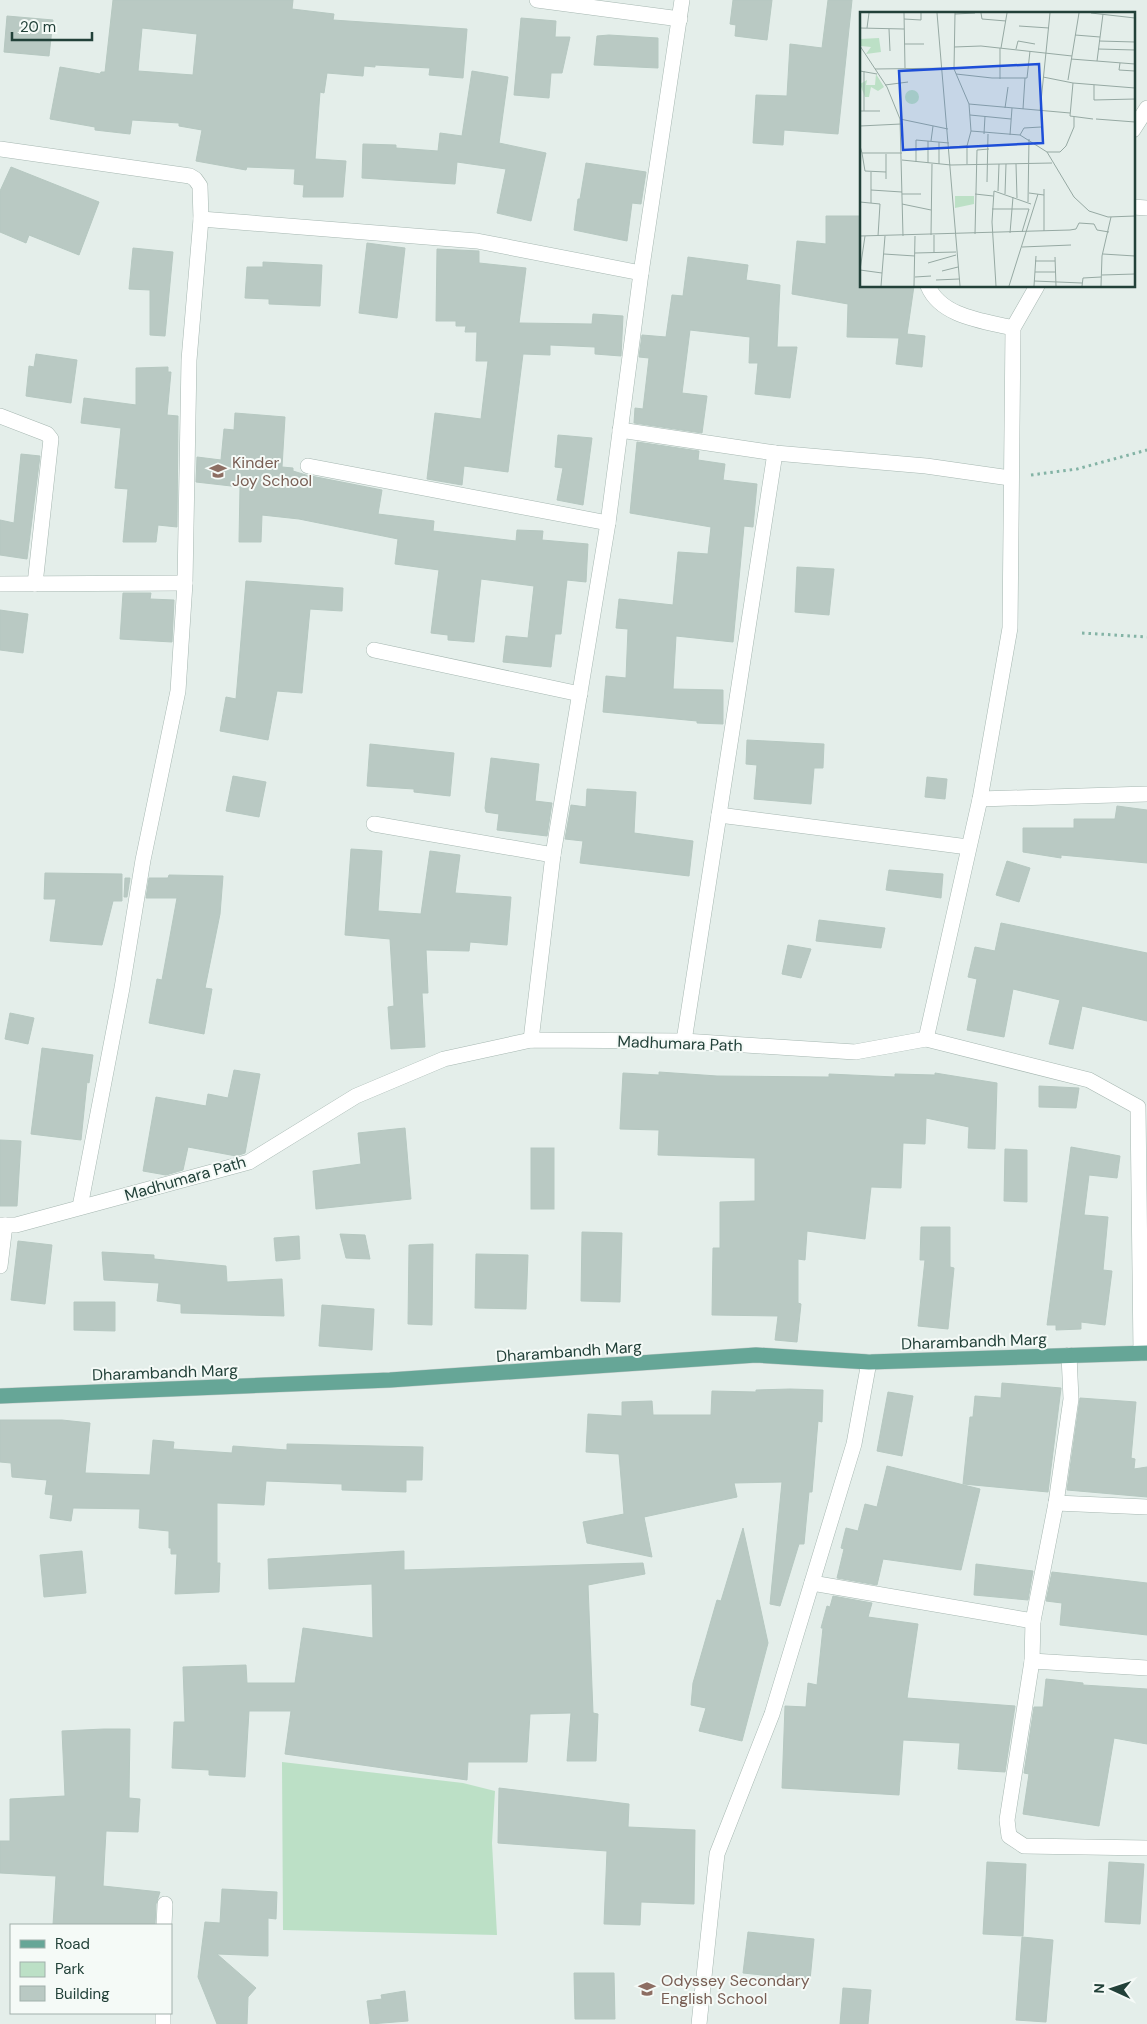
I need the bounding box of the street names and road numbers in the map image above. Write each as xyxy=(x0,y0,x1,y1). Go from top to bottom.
street label: Madhumara Path xyxy=(617,1031,743,1056)
street label: Madhumara Path xyxy=(122,1151,248,1206)
street label: Dharambandh Marg xyxy=(901,1328,1047,1355)
street label: Dharambandh Marg xyxy=(495,1336,643,1367)
street label: Dharambandh Marg xyxy=(92,1359,238,1386)

